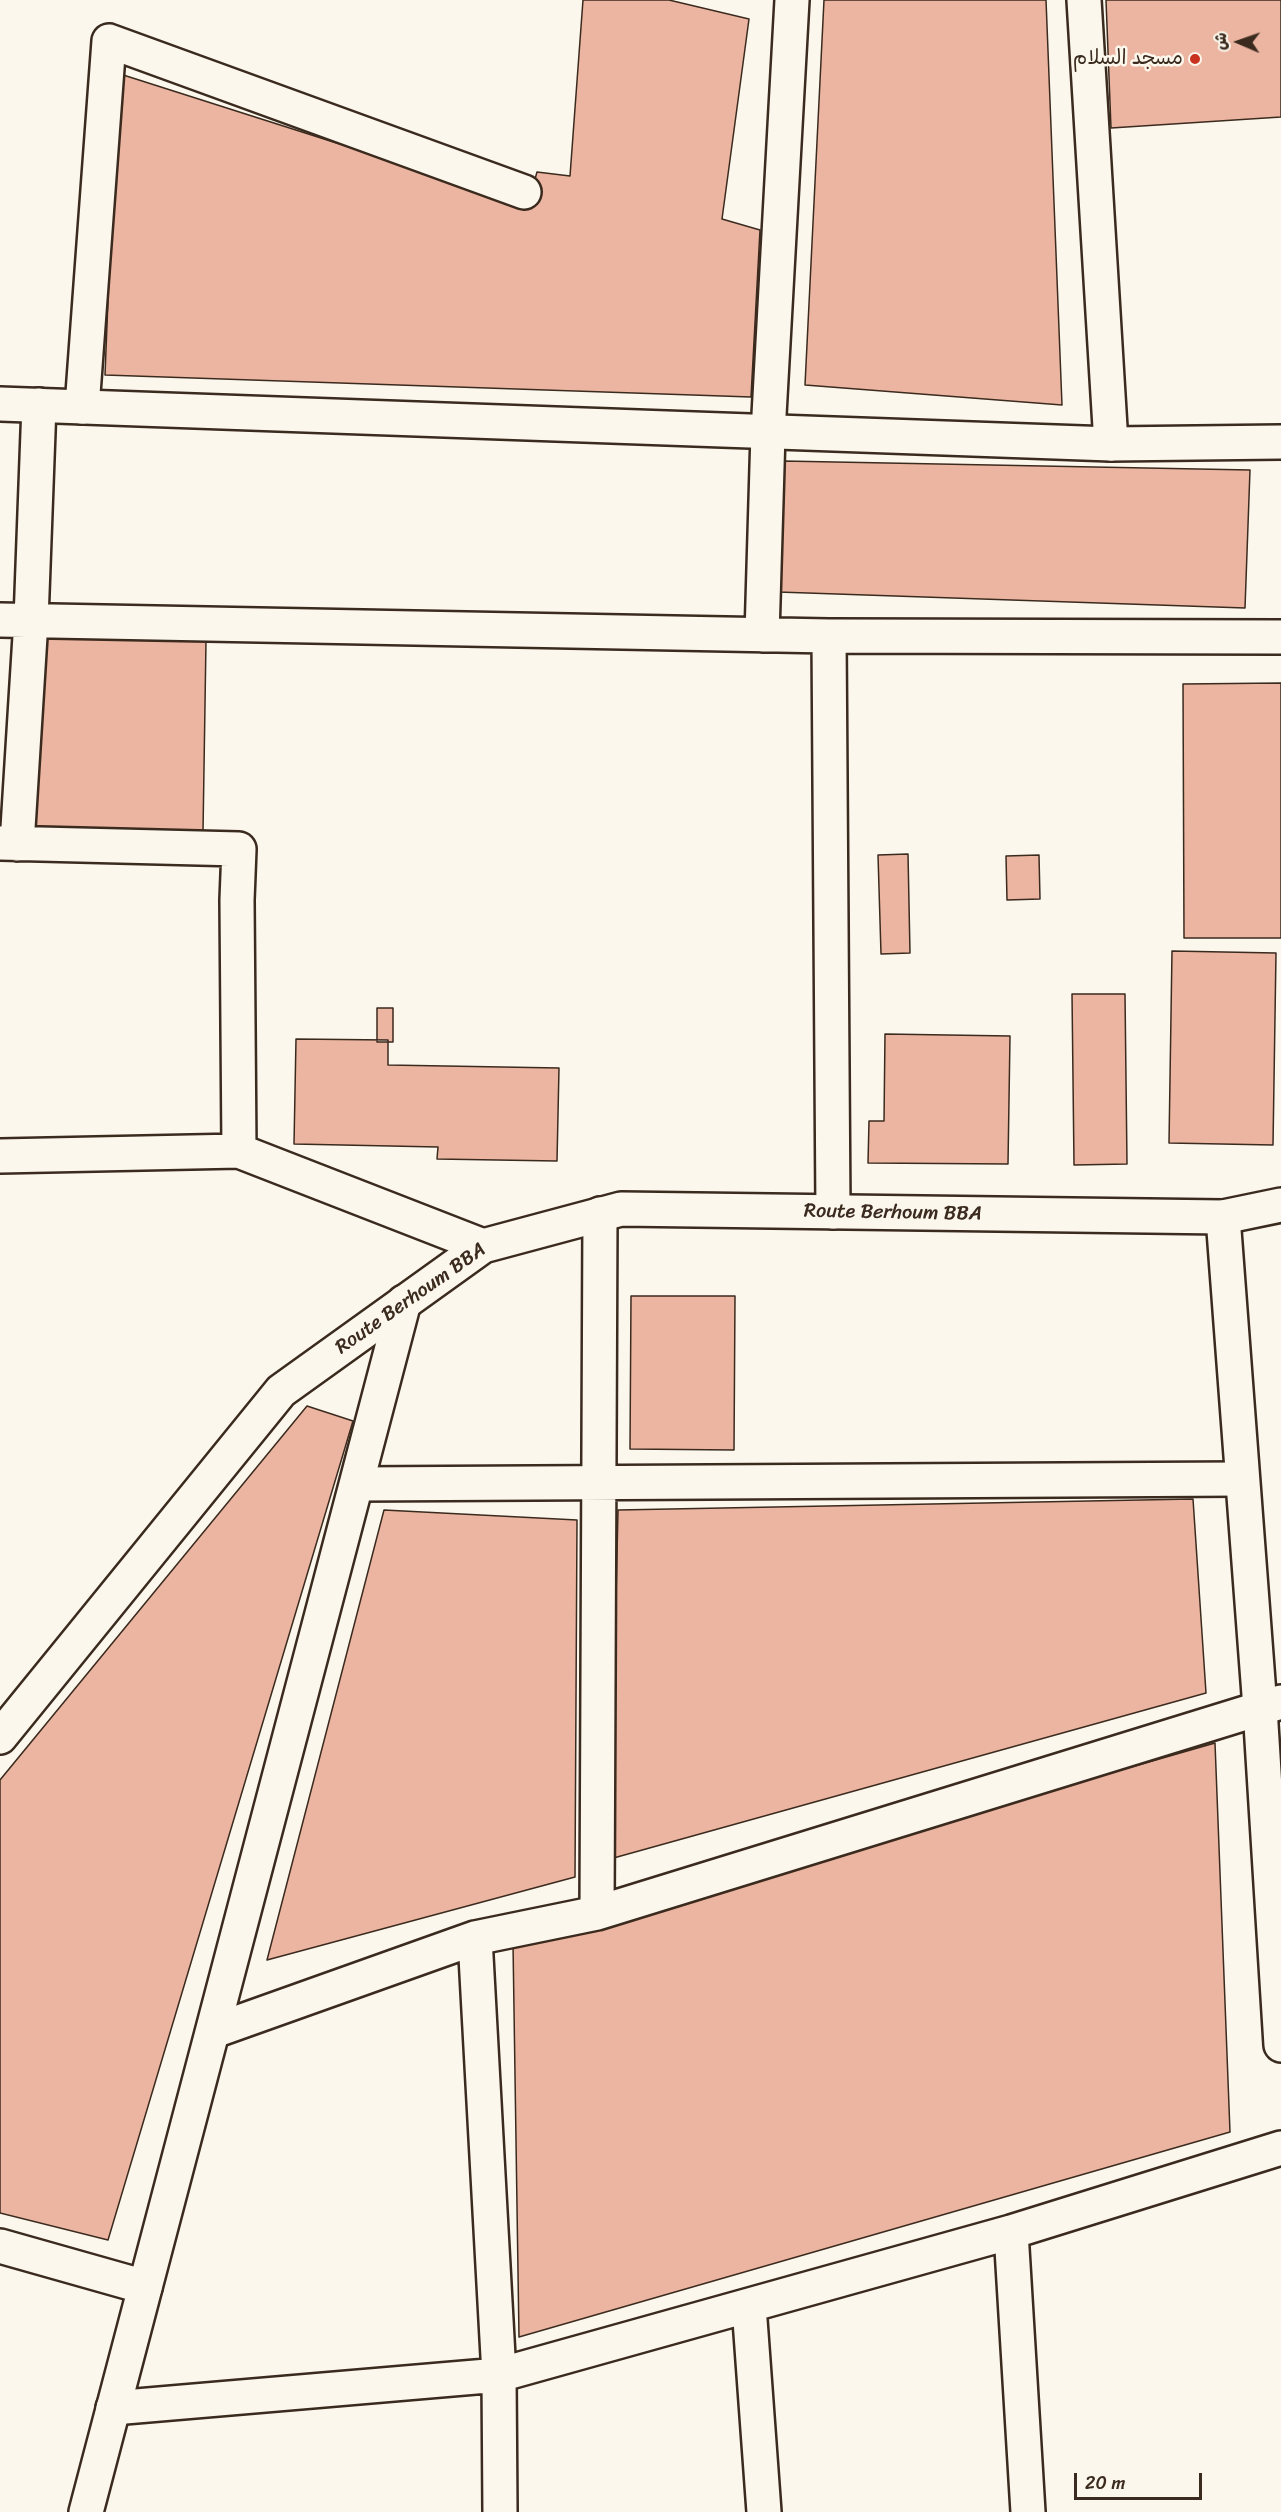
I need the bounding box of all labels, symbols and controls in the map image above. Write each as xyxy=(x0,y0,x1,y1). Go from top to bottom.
north arrow xyxy=(1209,12,1269,72)
text: ش xyxy=(1206,32,1235,51)
place label: مسجد السلام xyxy=(1073,47,1183,71)
marker: مسجد السلام xyxy=(1188,52,1202,66)
street label: Route Berhoum BBA xyxy=(804,1199,982,1227)
street label: Route Berhoum BBA xyxy=(331,1238,491,1360)
scale bar xyxy=(1077,2461,1204,2499)
text: 20 m xyxy=(1085,2467,1125,2499)

